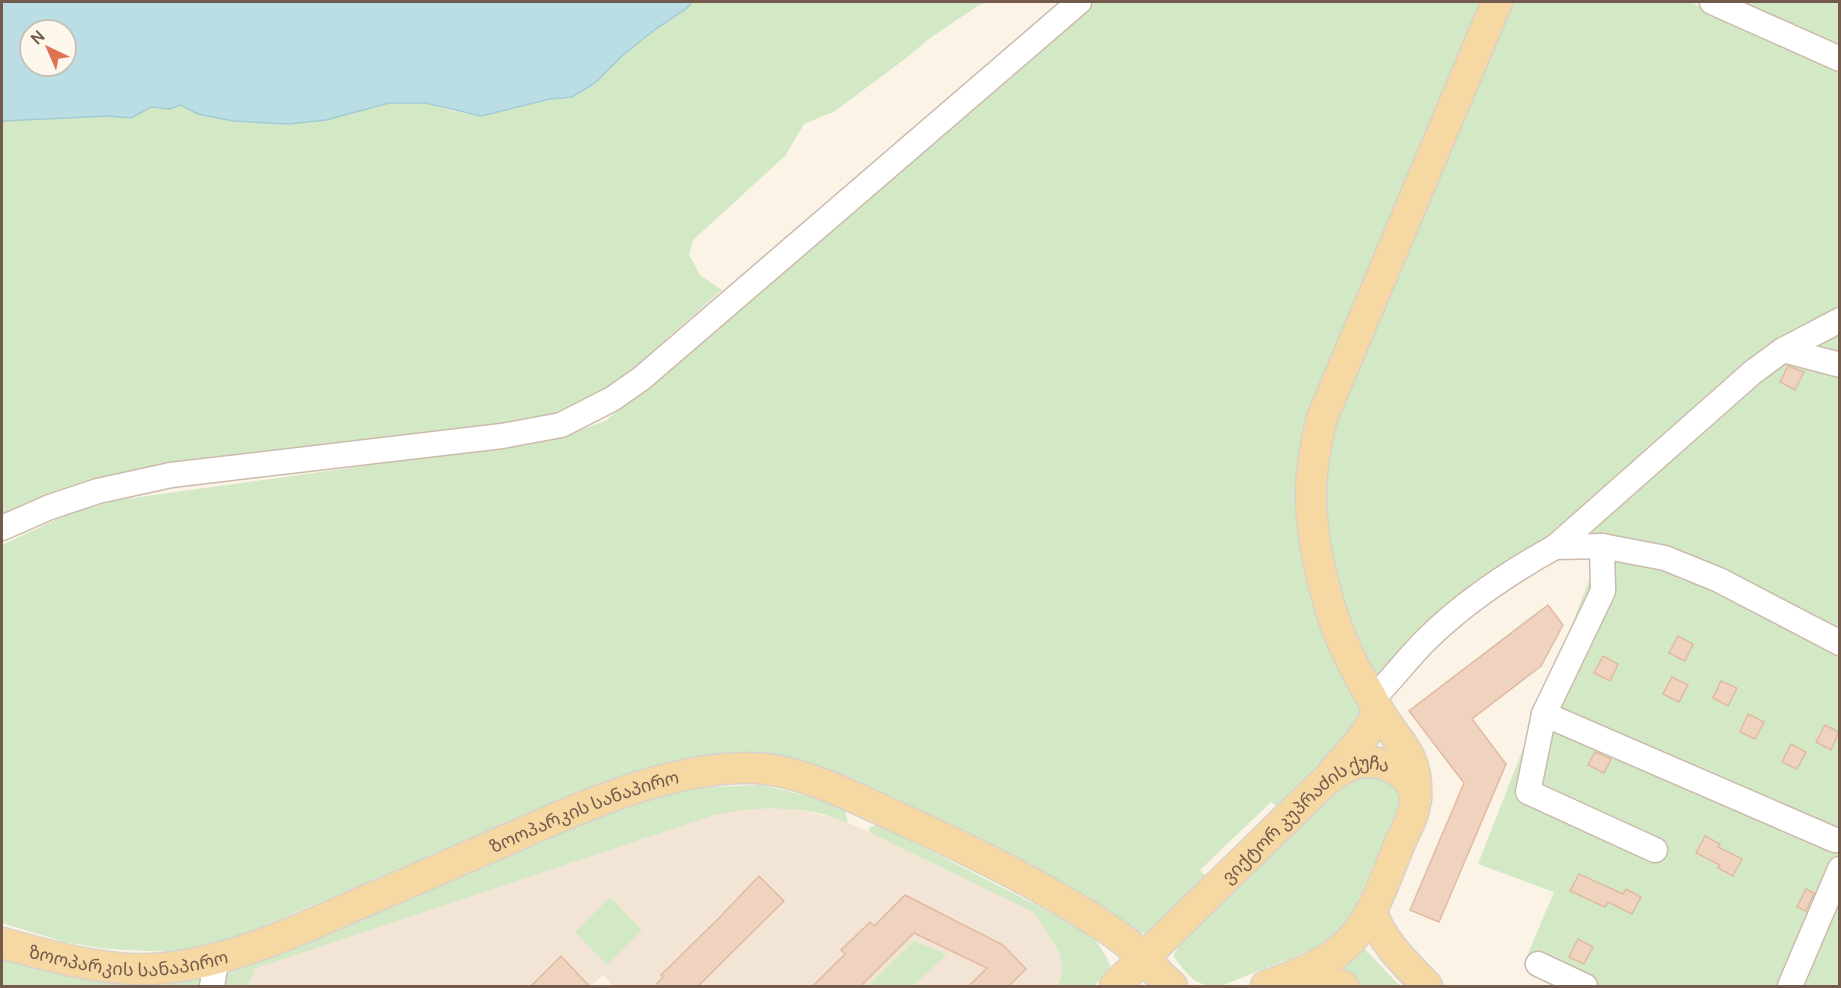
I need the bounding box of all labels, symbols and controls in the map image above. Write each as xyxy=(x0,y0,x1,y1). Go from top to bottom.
north arrow xyxy=(18,18,78,78)
text: N xyxy=(26,25,49,49)
street label: ვიქტორ კუპრაძის ქუჩა xyxy=(1216,749,1393,888)
street label: ზოოპარკის სანაპირო xyxy=(486,764,681,858)
street label: ზოოპარკის სანაპირო xyxy=(26,939,230,981)

